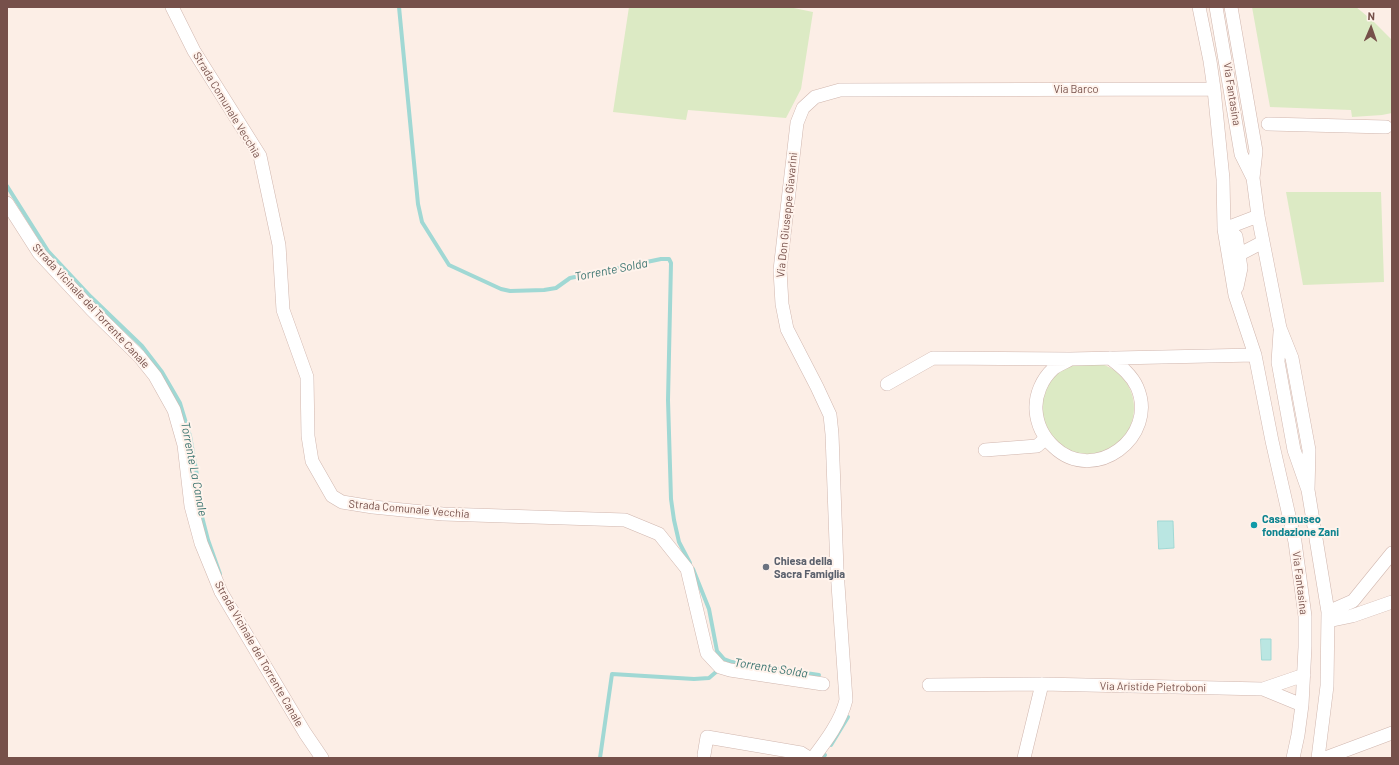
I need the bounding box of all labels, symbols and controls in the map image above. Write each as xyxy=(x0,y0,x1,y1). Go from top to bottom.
north arrow xyxy=(1351,8,1391,48)
text: N xyxy=(1368,9,1375,22)
street label: Strada Comunale Vecchia xyxy=(190,50,264,160)
street label: Via Fantasina xyxy=(1220,61,1244,127)
street label: Via Barco xyxy=(1053,82,1099,96)
street label: Via Don Giuseppe Giavarini xyxy=(774,152,800,278)
street label: Strada Vicinale del Torrente Canale xyxy=(30,241,152,371)
water label: Torrente Solda xyxy=(573,256,649,284)
water label: Torrente La Canale xyxy=(178,421,210,517)
street label: Strada Comunale Vecchia xyxy=(348,497,470,521)
place label: Casa museo fondazione Zani xyxy=(1262,512,1339,538)
marker: Casa museo fondazione Zani xyxy=(1249,520,1259,530)
street label: Via Fantasina xyxy=(1290,551,1310,615)
place label: Chiesa della Sacra Famiglia xyxy=(774,554,845,580)
marker: Chiesa della Sacra Famiglia xyxy=(761,562,771,572)
street label: Strada Vicinale del Torrente Canale xyxy=(212,579,306,729)
water label: Torrente Solda xyxy=(733,655,809,681)
street label: Via Aristide Pietroboni xyxy=(1100,679,1206,695)

